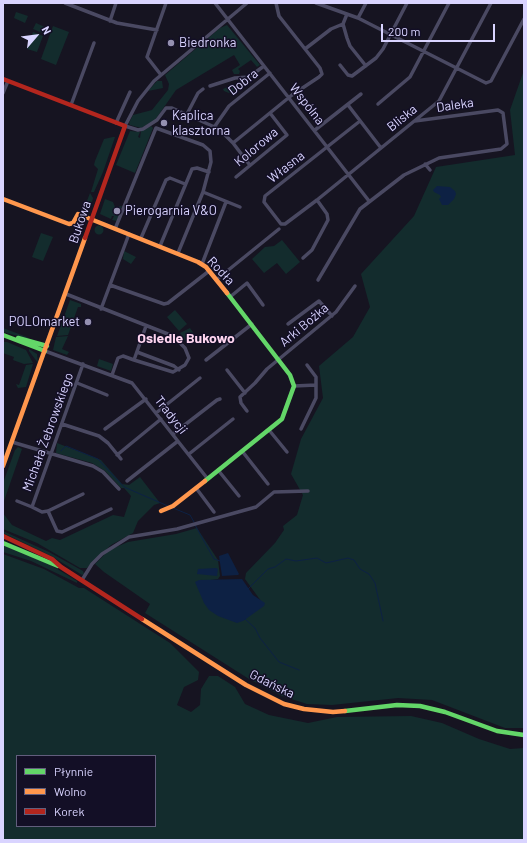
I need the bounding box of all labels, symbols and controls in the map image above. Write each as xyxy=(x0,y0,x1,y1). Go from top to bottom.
north arrow xyxy=(16,16,56,56)
scale bar xyxy=(383,16,497,42)
text: N xyxy=(40,24,54,36)
text: 200 m xyxy=(388,24,420,38)
place label: Biedronka xyxy=(179,35,236,51)
marker: Biedronka xyxy=(166,38,176,48)
street label: Dobra xyxy=(225,66,261,98)
street label: Wspólna xyxy=(286,80,328,128)
street label: Daleka xyxy=(435,95,475,115)
street label: Bliska xyxy=(384,101,420,135)
place label: Kaplica klasztorna xyxy=(172,108,230,139)
marker: Kaplica klasztorna xyxy=(159,118,169,128)
street label: Kolorowa xyxy=(231,124,281,170)
street label: Własna xyxy=(264,148,308,186)
street label: Bukowa xyxy=(65,199,95,245)
place label: Pierogarnia V&O xyxy=(125,203,217,219)
marker: Pierogarnia V&O xyxy=(112,206,122,216)
street label: Rodła xyxy=(204,254,238,288)
street label: Arki Bożka xyxy=(276,300,332,350)
place label: POLOmarket xyxy=(9,314,80,330)
marker: POLOmarket xyxy=(83,317,93,327)
district label: Osiedle Bukowo xyxy=(137,330,235,346)
street label: Michała Żebrowskiego xyxy=(19,370,77,494)
street label: Tradycji xyxy=(151,393,191,437)
street label: Gdańska xyxy=(247,666,297,702)
legend xyxy=(16,755,156,827)
text: Płynnie xyxy=(54,764,93,778)
text: Wolno xyxy=(54,784,86,798)
text: Korek xyxy=(54,804,84,818)

